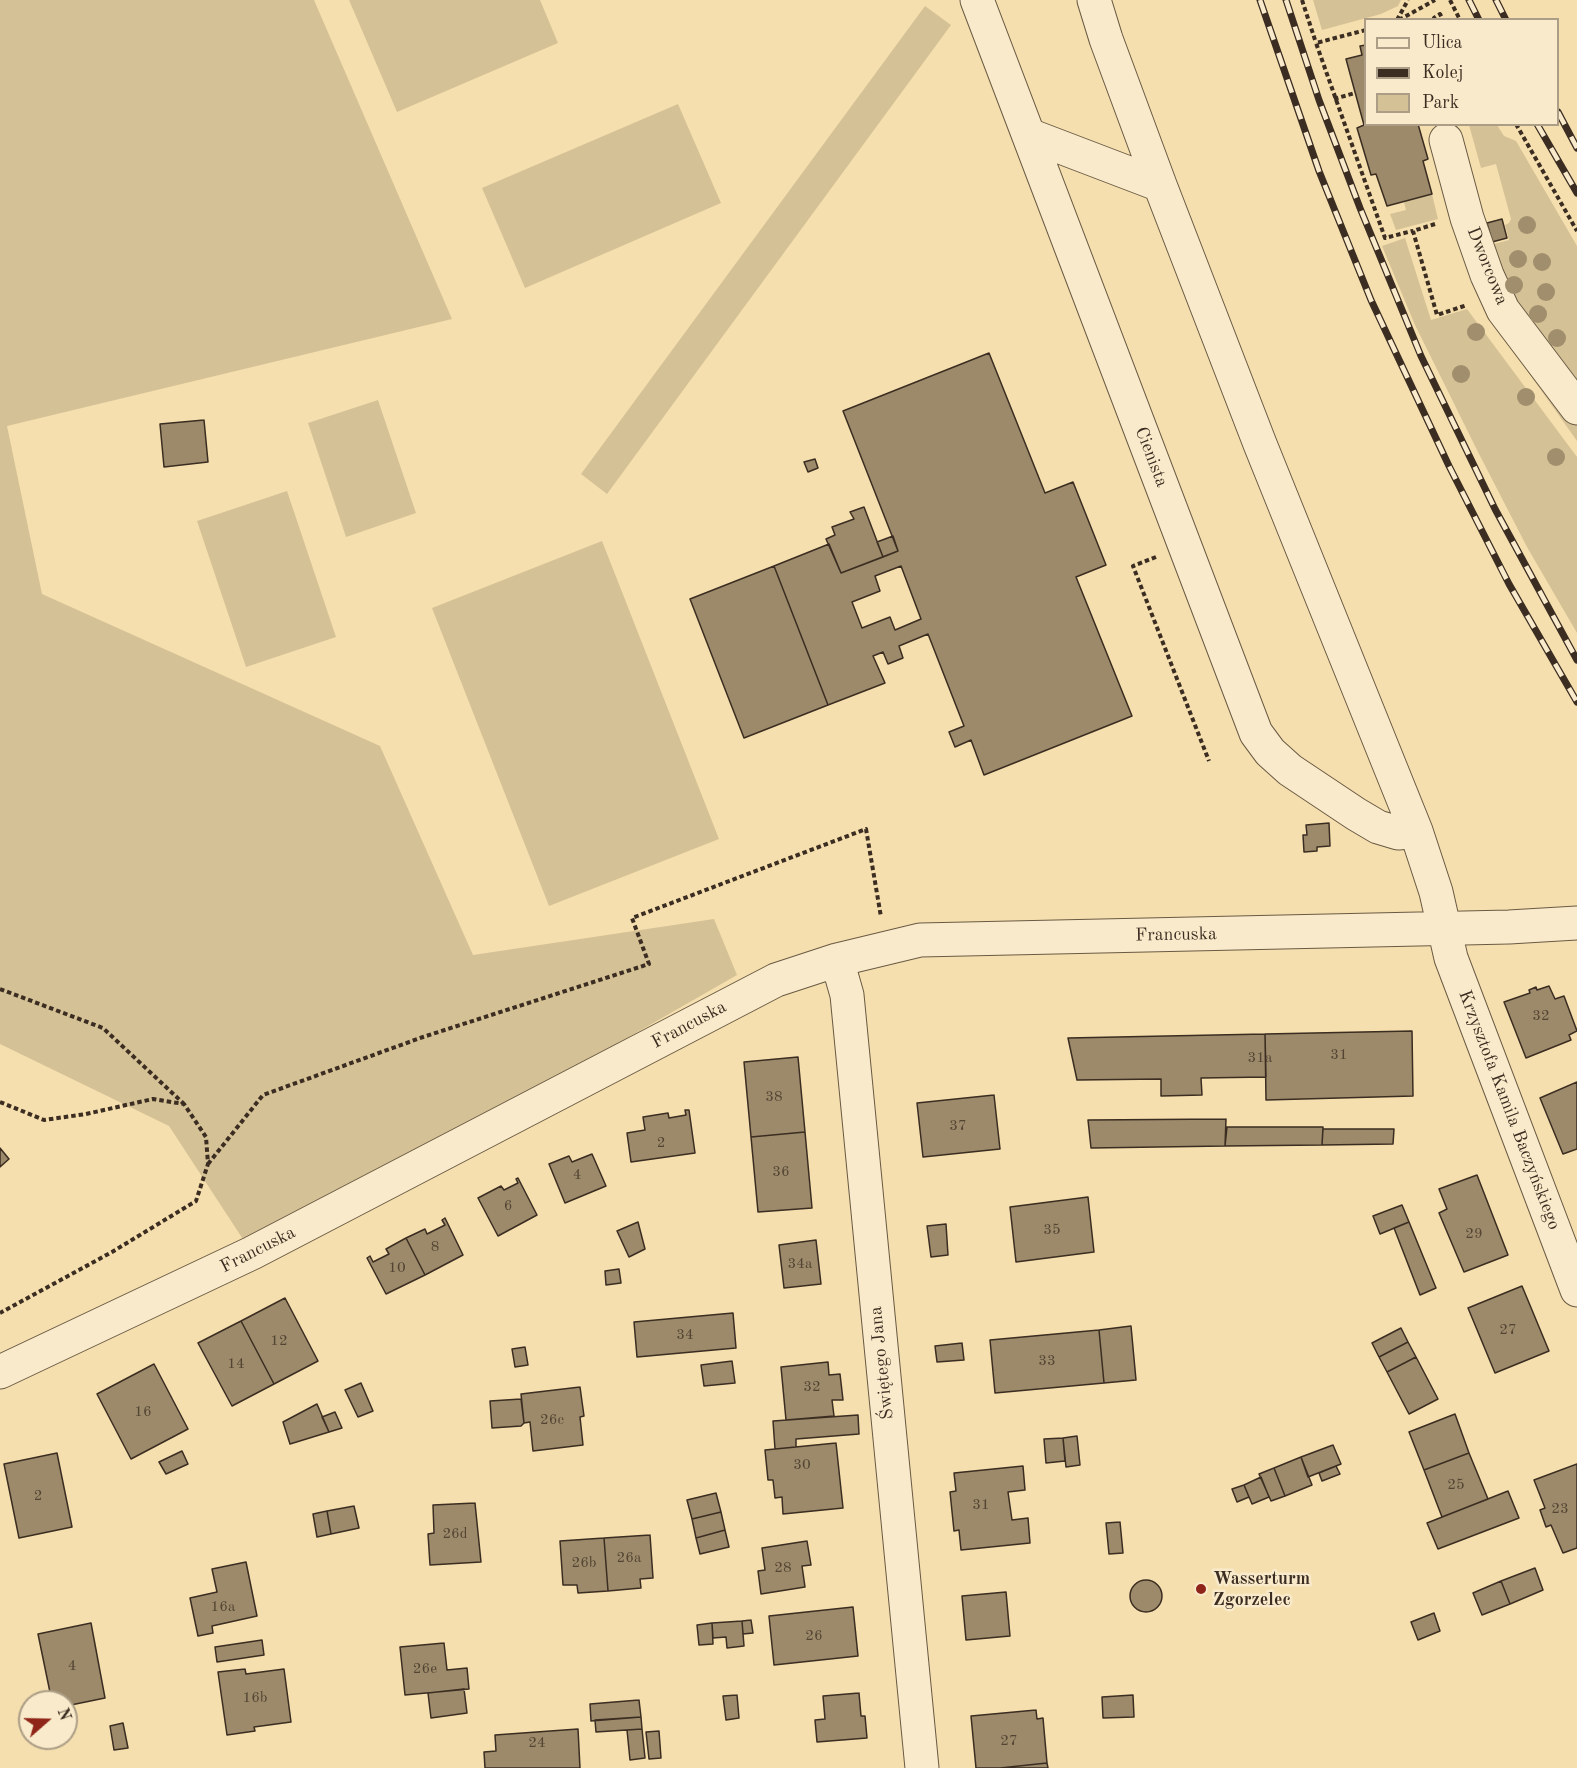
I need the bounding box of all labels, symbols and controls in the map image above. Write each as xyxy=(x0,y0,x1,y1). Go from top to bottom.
legend xyxy=(1364,18,1559,126)
text: Ulica xyxy=(1422,34,1463,52)
text: Kolej xyxy=(1422,64,1463,82)
text: Park xyxy=(1422,94,1459,112)
street label: Dworcowa xyxy=(1462,224,1512,308)
street label: Cienista xyxy=(1130,424,1172,490)
street label: Francuska xyxy=(1135,923,1217,947)
street label: Krzysztofa Kamila Baczyńskiego xyxy=(1453,987,1565,1233)
street label: Francuska xyxy=(648,996,730,1054)
house number: 32 xyxy=(1532,1007,1550,1025)
house number: 31 xyxy=(1330,1046,1348,1064)
house number: 31a xyxy=(1248,1049,1272,1067)
house number: 38 xyxy=(765,1088,783,1106)
house number: 37 xyxy=(949,1117,967,1135)
house number: 2 xyxy=(657,1134,665,1152)
house number: 36 xyxy=(772,1163,790,1181)
house number: 4 xyxy=(573,1166,581,1184)
house number: 6 xyxy=(504,1197,512,1215)
house number: 35 xyxy=(1043,1221,1061,1239)
street label: Francuska xyxy=(217,1222,299,1278)
house number: 29 xyxy=(1465,1225,1483,1243)
house number: 8 xyxy=(431,1238,439,1256)
house number: 34a xyxy=(788,1255,812,1273)
house number: 10 xyxy=(388,1259,406,1277)
street label: Świętego Jana xyxy=(865,1305,899,1421)
house number: 27 xyxy=(1499,1321,1517,1339)
house number: 34 xyxy=(676,1326,694,1344)
house number: 12 xyxy=(270,1332,288,1350)
house number: 33 xyxy=(1038,1352,1056,1370)
house number: 14 xyxy=(227,1355,245,1373)
house number: 32 xyxy=(803,1378,821,1396)
house number: 16 xyxy=(134,1403,152,1421)
house number: 26c xyxy=(540,1411,564,1429)
house number: 30 xyxy=(793,1456,811,1474)
house number: 25 xyxy=(1447,1476,1465,1494)
house number: 2 xyxy=(34,1487,42,1505)
house number: 31 xyxy=(972,1496,990,1514)
house number: 23 xyxy=(1551,1500,1569,1518)
house number: 26d xyxy=(442,1525,468,1543)
house number: 26a xyxy=(617,1549,641,1567)
house number: 26b xyxy=(571,1554,597,1572)
house number: 28 xyxy=(774,1559,792,1577)
place label: Wasserturm Zgorzelec xyxy=(1213,1568,1310,1610)
marker: Wasserturm Zgorzelec xyxy=(1194,1582,1208,1596)
house number: 16a xyxy=(211,1598,235,1616)
house number: 26 xyxy=(805,1627,823,1645)
house number: 4 xyxy=(68,1657,76,1675)
house number: 26e xyxy=(413,1660,437,1678)
house number: 16b xyxy=(242,1689,268,1707)
north arrow xyxy=(18,1690,78,1750)
text: N xyxy=(53,1706,73,1723)
house number: 27 xyxy=(1000,1732,1018,1750)
house number: 24 xyxy=(528,1734,546,1752)

